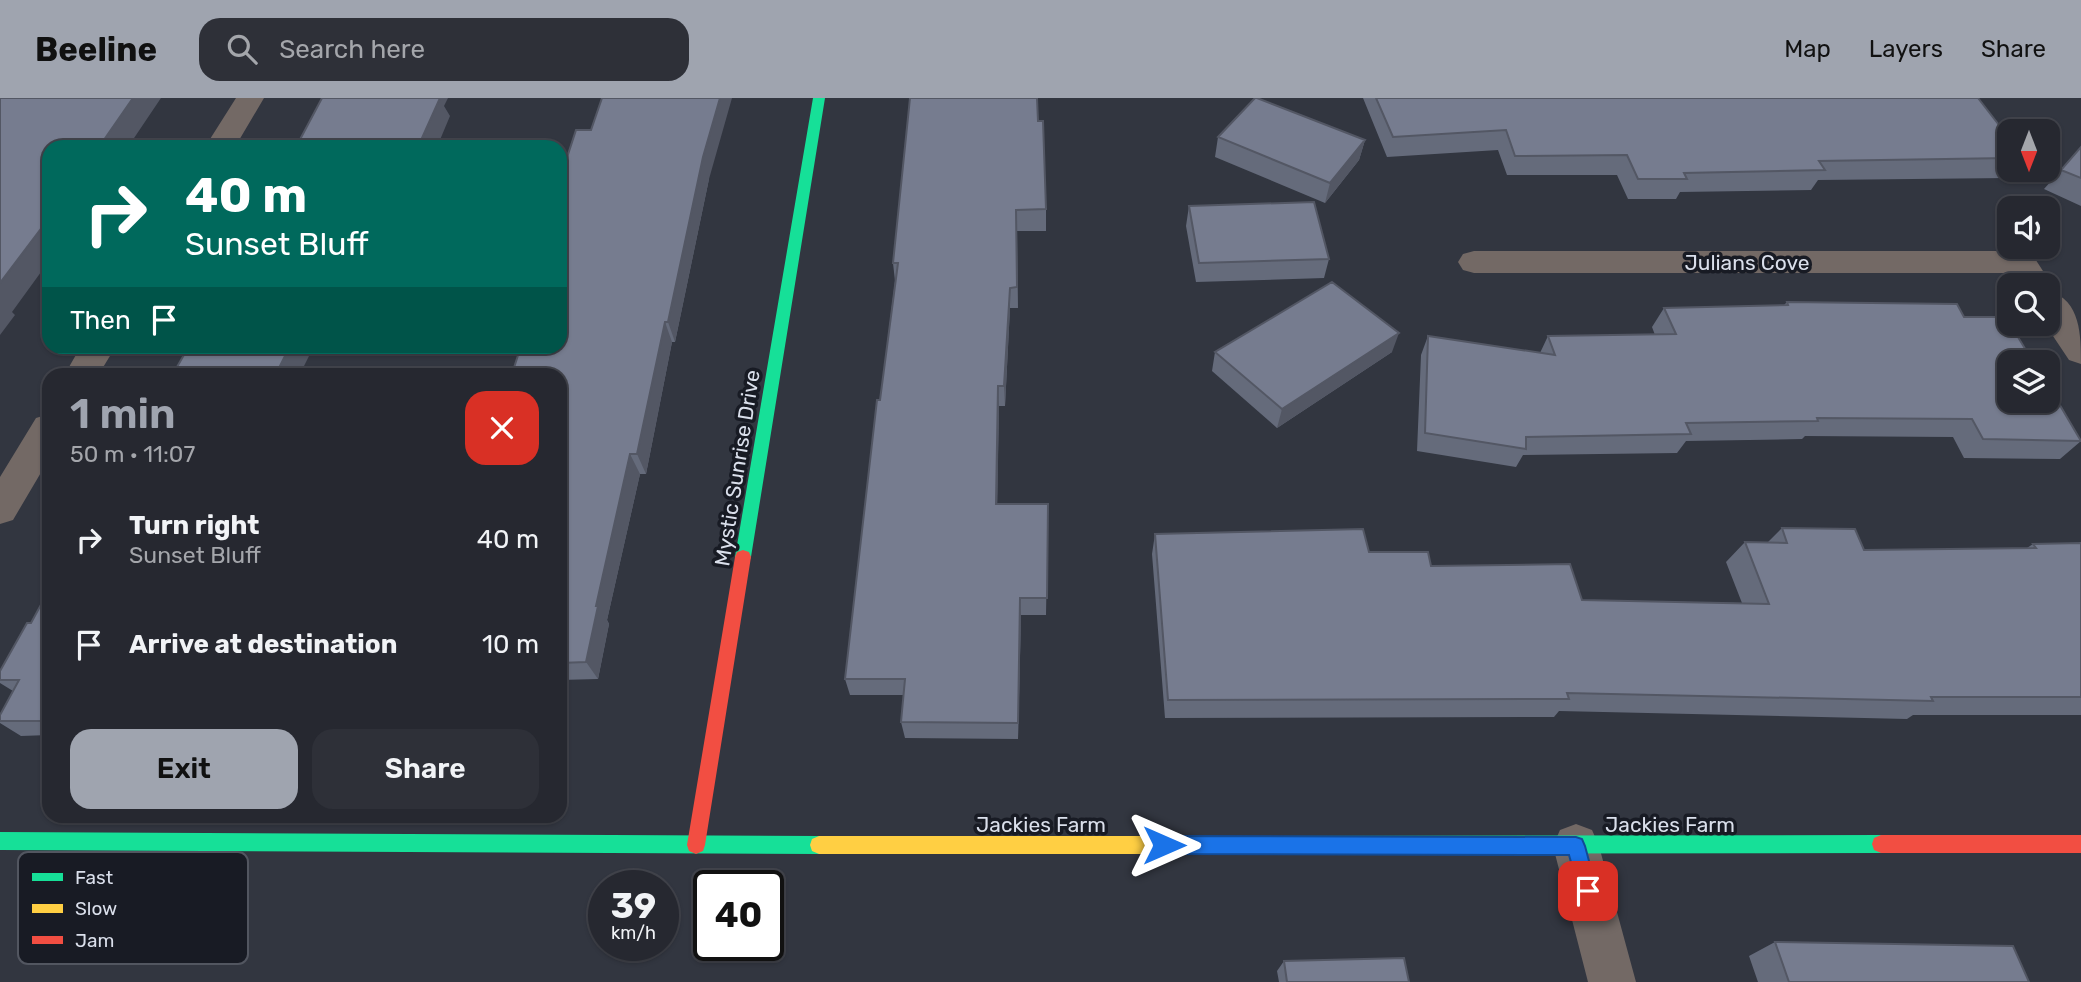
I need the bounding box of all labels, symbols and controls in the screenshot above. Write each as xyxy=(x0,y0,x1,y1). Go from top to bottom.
search box xyxy=(199,18,689,81)
text: Beeline xyxy=(35,30,157,69)
icon: search xyxy=(223,30,261,68)
text: Search here xyxy=(279,34,425,65)
text: Map xyxy=(1784,35,1831,63)
text: Layers xyxy=(1869,35,1943,63)
text: Share xyxy=(1981,35,2046,63)
north arrow xyxy=(1997,119,2060,182)
map controls xyxy=(1997,119,2060,413)
text: 40 m xyxy=(185,166,307,224)
icon: right xyxy=(70,168,161,259)
button: sound xyxy=(1997,196,2060,259)
text: Sunset Bluff xyxy=(185,225,369,263)
street label: Julians Cove xyxy=(1685,250,1809,275)
button: search xyxy=(1997,273,2060,336)
icon: arrive xyxy=(145,301,183,339)
text: Then xyxy=(70,305,131,336)
button: layers xyxy=(1997,350,2060,413)
street label: Mystic Sunrise Drive xyxy=(709,368,765,568)
text: 1 min xyxy=(70,389,176,439)
button: close xyxy=(465,391,539,465)
text: 50 m · 11:07 xyxy=(70,440,195,468)
text: Turn right xyxy=(129,510,259,541)
icon: right xyxy=(70,521,108,559)
text: 40 m xyxy=(477,524,539,555)
text: Sunset Bluff xyxy=(129,541,261,569)
icon: arrive xyxy=(70,626,108,664)
text: Arrive at destination xyxy=(129,629,397,660)
text: 10 m xyxy=(482,629,539,660)
button: Exit xyxy=(70,729,298,809)
button: Share xyxy=(312,729,539,809)
position arrow xyxy=(1127,808,1201,882)
street label: Jackies Farm xyxy=(976,812,1106,837)
street label: Jackies Farm xyxy=(1605,812,1735,837)
legend xyxy=(18,852,248,964)
pin xyxy=(1558,861,1618,921)
text: Fast xyxy=(75,866,114,889)
speed limit sign: 40 xyxy=(693,870,784,961)
icon: arrive xyxy=(1569,872,1607,910)
text: 39 xyxy=(611,885,656,927)
text: Slow xyxy=(75,897,117,920)
text: km/h xyxy=(611,922,656,944)
text: Jam xyxy=(75,929,114,952)

